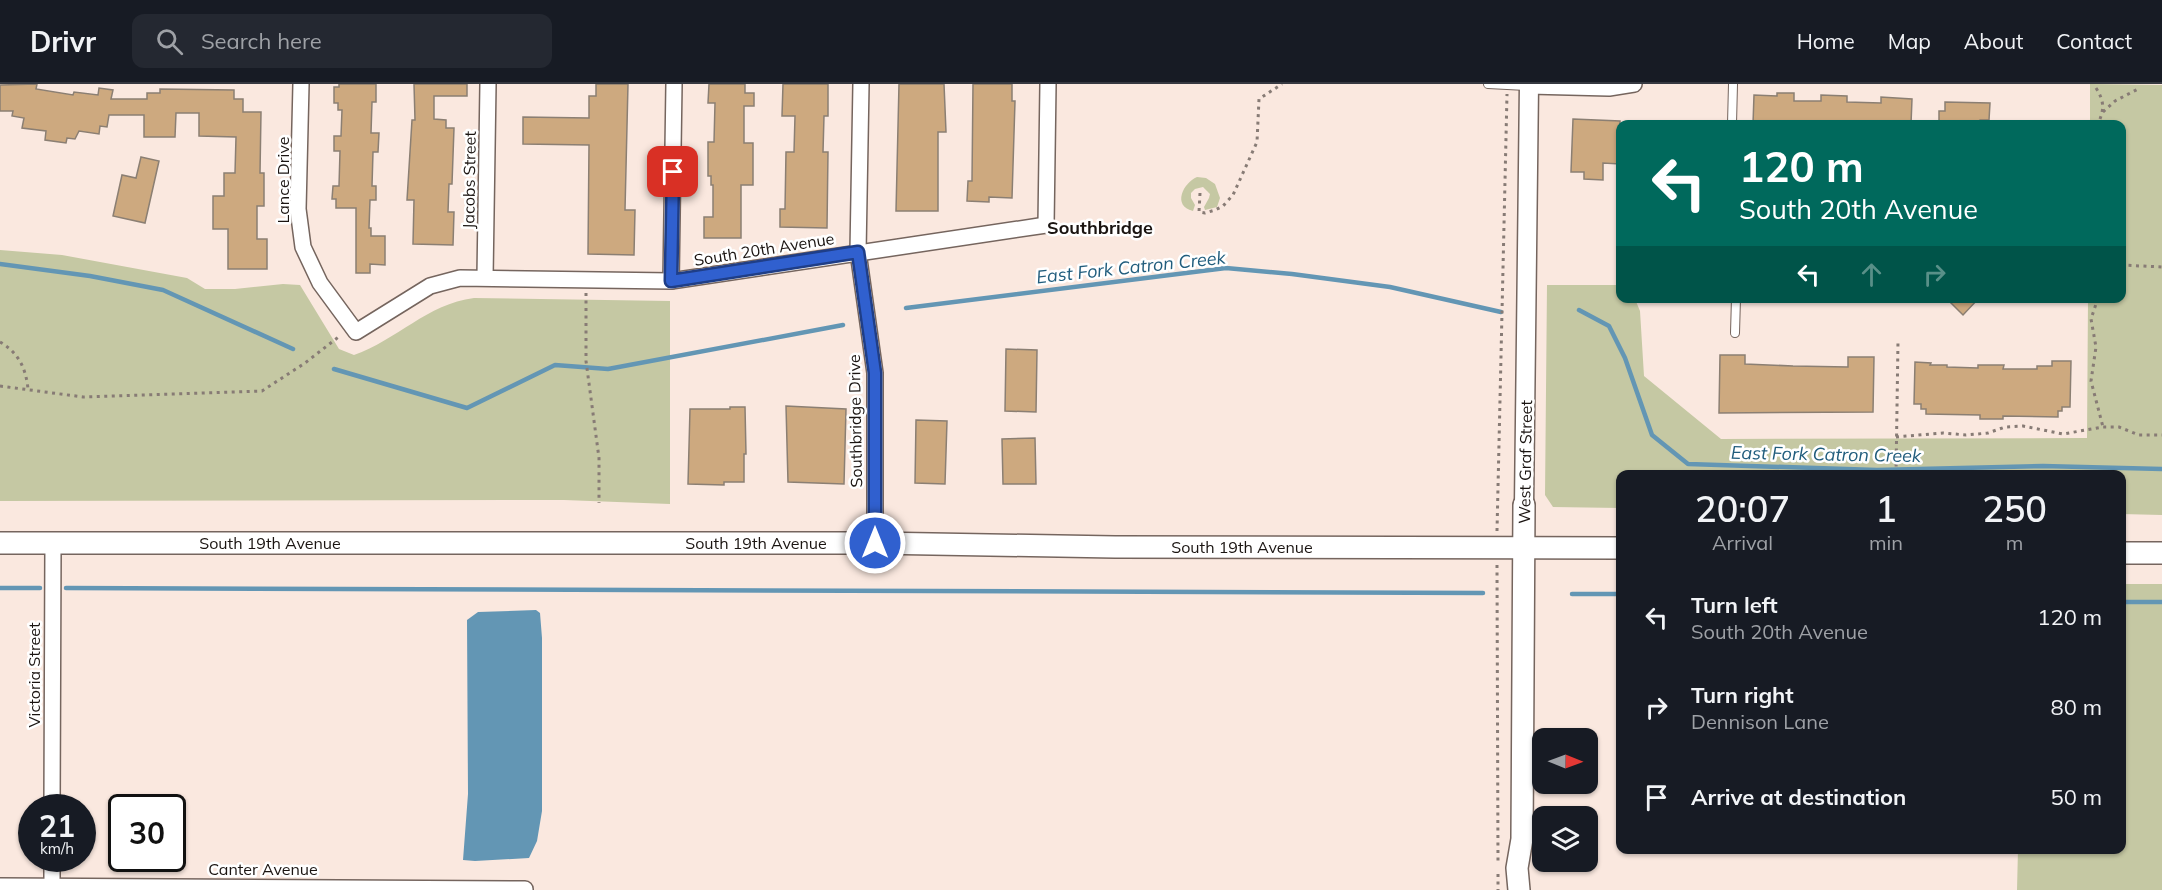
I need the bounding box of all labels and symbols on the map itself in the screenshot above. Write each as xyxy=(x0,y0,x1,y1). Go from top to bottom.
street label: Jacobs Street xyxy=(458,131,480,229)
street label: Lance Drive xyxy=(273,137,293,224)
pin xyxy=(647,146,698,197)
district label: Southbridge xyxy=(1047,216,1153,239)
street label: South 20th Avenue xyxy=(693,228,835,270)
water label: East Fork Catron Creek xyxy=(1035,246,1228,288)
street label: Southbridge Drive xyxy=(844,354,866,488)
street label: West Graf Street xyxy=(1514,399,1536,524)
water label: East Fork Catron Creek xyxy=(1731,441,1922,467)
position arrow xyxy=(843,511,907,575)
street label: South 19th Avenue xyxy=(199,533,341,553)
street label: South 19th Avenue xyxy=(685,533,827,553)
street label: South 19th Avenue xyxy=(1171,537,1313,557)
street label: Victoria Street xyxy=(24,622,44,728)
north arrow xyxy=(1532,728,1598,794)
speed limit sign: 30 xyxy=(108,794,186,872)
street label: Canter Avenue xyxy=(208,859,318,879)

